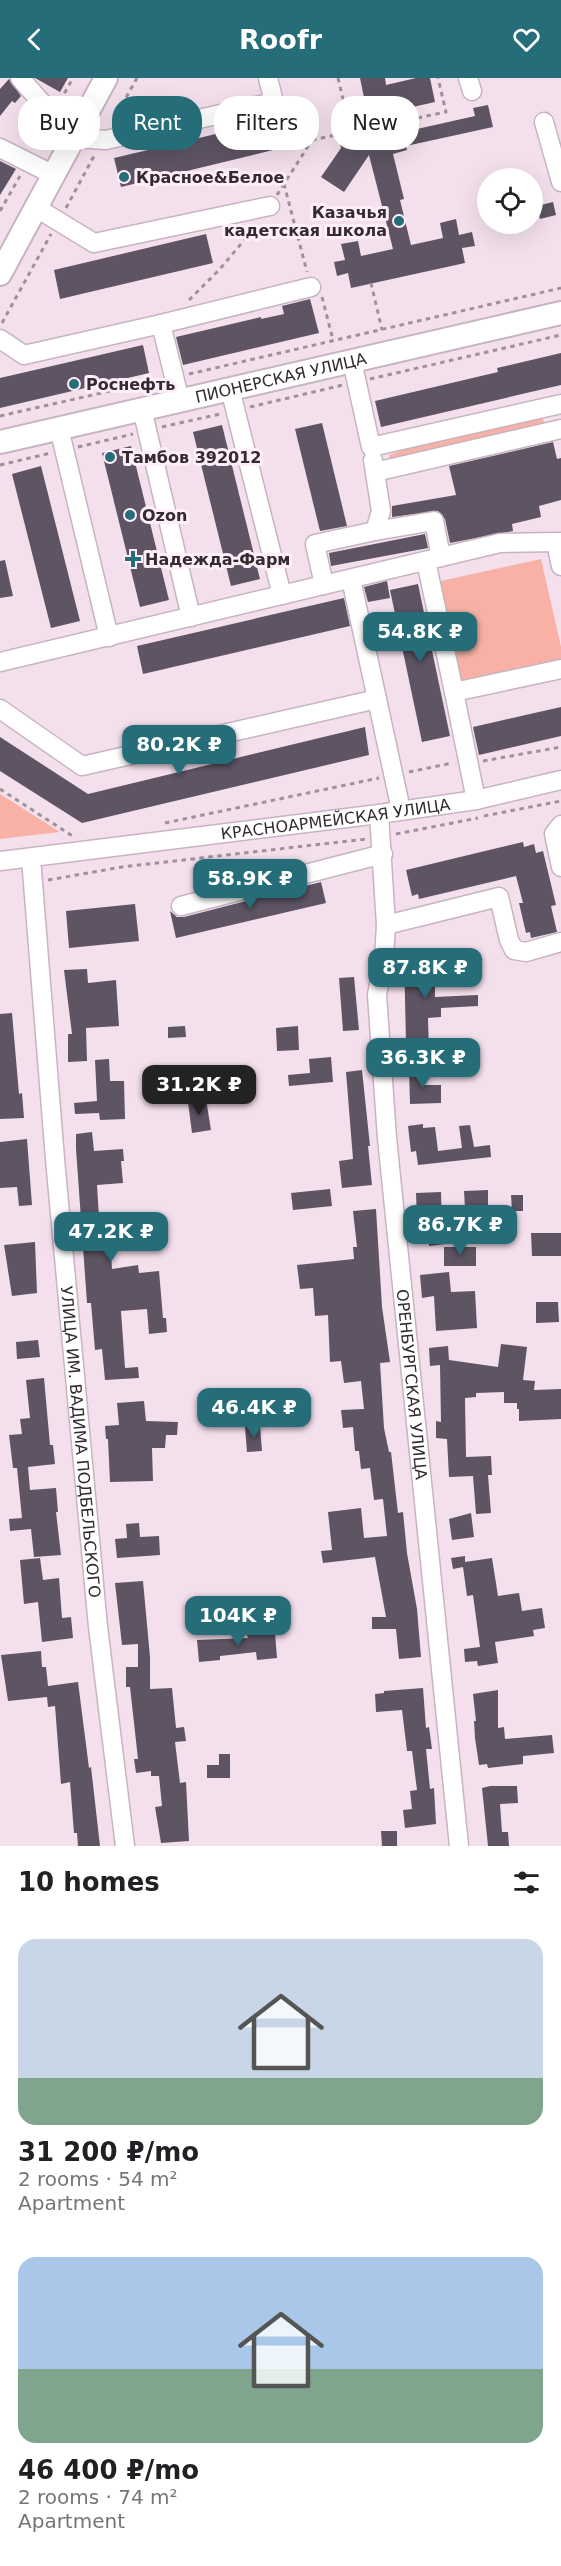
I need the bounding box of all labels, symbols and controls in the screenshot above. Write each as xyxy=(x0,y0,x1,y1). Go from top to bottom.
icon: back xyxy=(18,23,51,56)
icon: heart xyxy=(510,23,543,56)
text: Roofr xyxy=(239,24,322,55)
chip: Buy xyxy=(18,96,100,150)
chip: Rent xyxy=(112,96,202,150)
chip: Filters xyxy=(214,96,319,150)
chip: New xyxy=(331,96,419,150)
place label: Красное&Белое xyxy=(136,168,284,187)
map controls xyxy=(477,168,543,234)
button: locate xyxy=(477,168,543,234)
marker: Красное&Белое xyxy=(117,170,131,184)
place label: Казачья кадетская школа xyxy=(224,203,387,240)
marker: Казачья кадетская школа xyxy=(392,214,406,228)
street label: ПИОНЕРСКАЯ УЛИЦА xyxy=(193,349,368,407)
place label: Роснефть xyxy=(86,375,175,394)
marker: Роснефть xyxy=(67,377,81,391)
place label: Тамбов 392012 xyxy=(122,448,261,467)
marker: Тамбов 392012 xyxy=(103,450,117,464)
place label: Ozon xyxy=(142,506,187,525)
marker: Ozon xyxy=(123,508,137,522)
place label: Надежда-Фарм xyxy=(145,550,290,569)
marker: Надежда-Фарм xyxy=(126,552,140,566)
pin: 54.8K ₽ xyxy=(365,612,475,663)
text: 54.8K ₽ xyxy=(377,619,463,643)
pin: 80.2K ₽ xyxy=(124,725,234,776)
text: 80.2K ₽ xyxy=(136,732,222,756)
street label: КРАСНОАРМЕЙСКАЯ УЛИЦА xyxy=(220,795,451,844)
pin: 58.9K ₽ xyxy=(195,859,305,910)
text: 58.9K ₽ xyxy=(207,866,293,890)
pin: 87.8K ₽ xyxy=(370,948,480,999)
text: 87.8K ₽ xyxy=(382,955,468,979)
pin: 36.3K ₽ xyxy=(368,1038,478,1089)
text: 36.3K ₽ xyxy=(380,1045,466,1069)
pin: 31.2K ₽ xyxy=(144,1065,254,1116)
text: 31.2K ₽ xyxy=(156,1072,242,1096)
pin: 86.7K ₽ xyxy=(405,1205,515,1256)
pin: 47.2K ₽ xyxy=(56,1212,166,1263)
text: 86.7K ₽ xyxy=(417,1212,503,1236)
text: 47.2K ₽ xyxy=(68,1219,154,1243)
street label: УЛИЦА ИМ. ВАДИМА ПОДБЕЛЬСКОГО xyxy=(57,1285,104,1599)
street label: ОРЕНБУРГСКАЯ УЛИЦА xyxy=(392,1288,431,1481)
pin: 46.4K ₽ xyxy=(199,1388,309,1439)
text: 46.4K ₽ xyxy=(211,1395,297,1419)
pin: 104K ₽ xyxy=(189,1596,287,1647)
text: 104K ₽ xyxy=(199,1603,277,1627)
icon: filters xyxy=(510,1866,543,1899)
text: 10 homes xyxy=(18,1867,160,1897)
icon: home xyxy=(227,1978,335,2086)
text: 31 200 ₽/mo xyxy=(18,2137,199,2167)
text: 2 rooms · 54 m² xyxy=(18,2167,178,2191)
text: Apartment xyxy=(18,2191,125,2215)
icon: home xyxy=(227,2296,335,2404)
text: 46 400 ₽/mo xyxy=(18,2455,199,2485)
text: 2 rooms · 74 m² xyxy=(18,2485,178,2509)
text: Apartment xyxy=(18,2509,125,2533)

